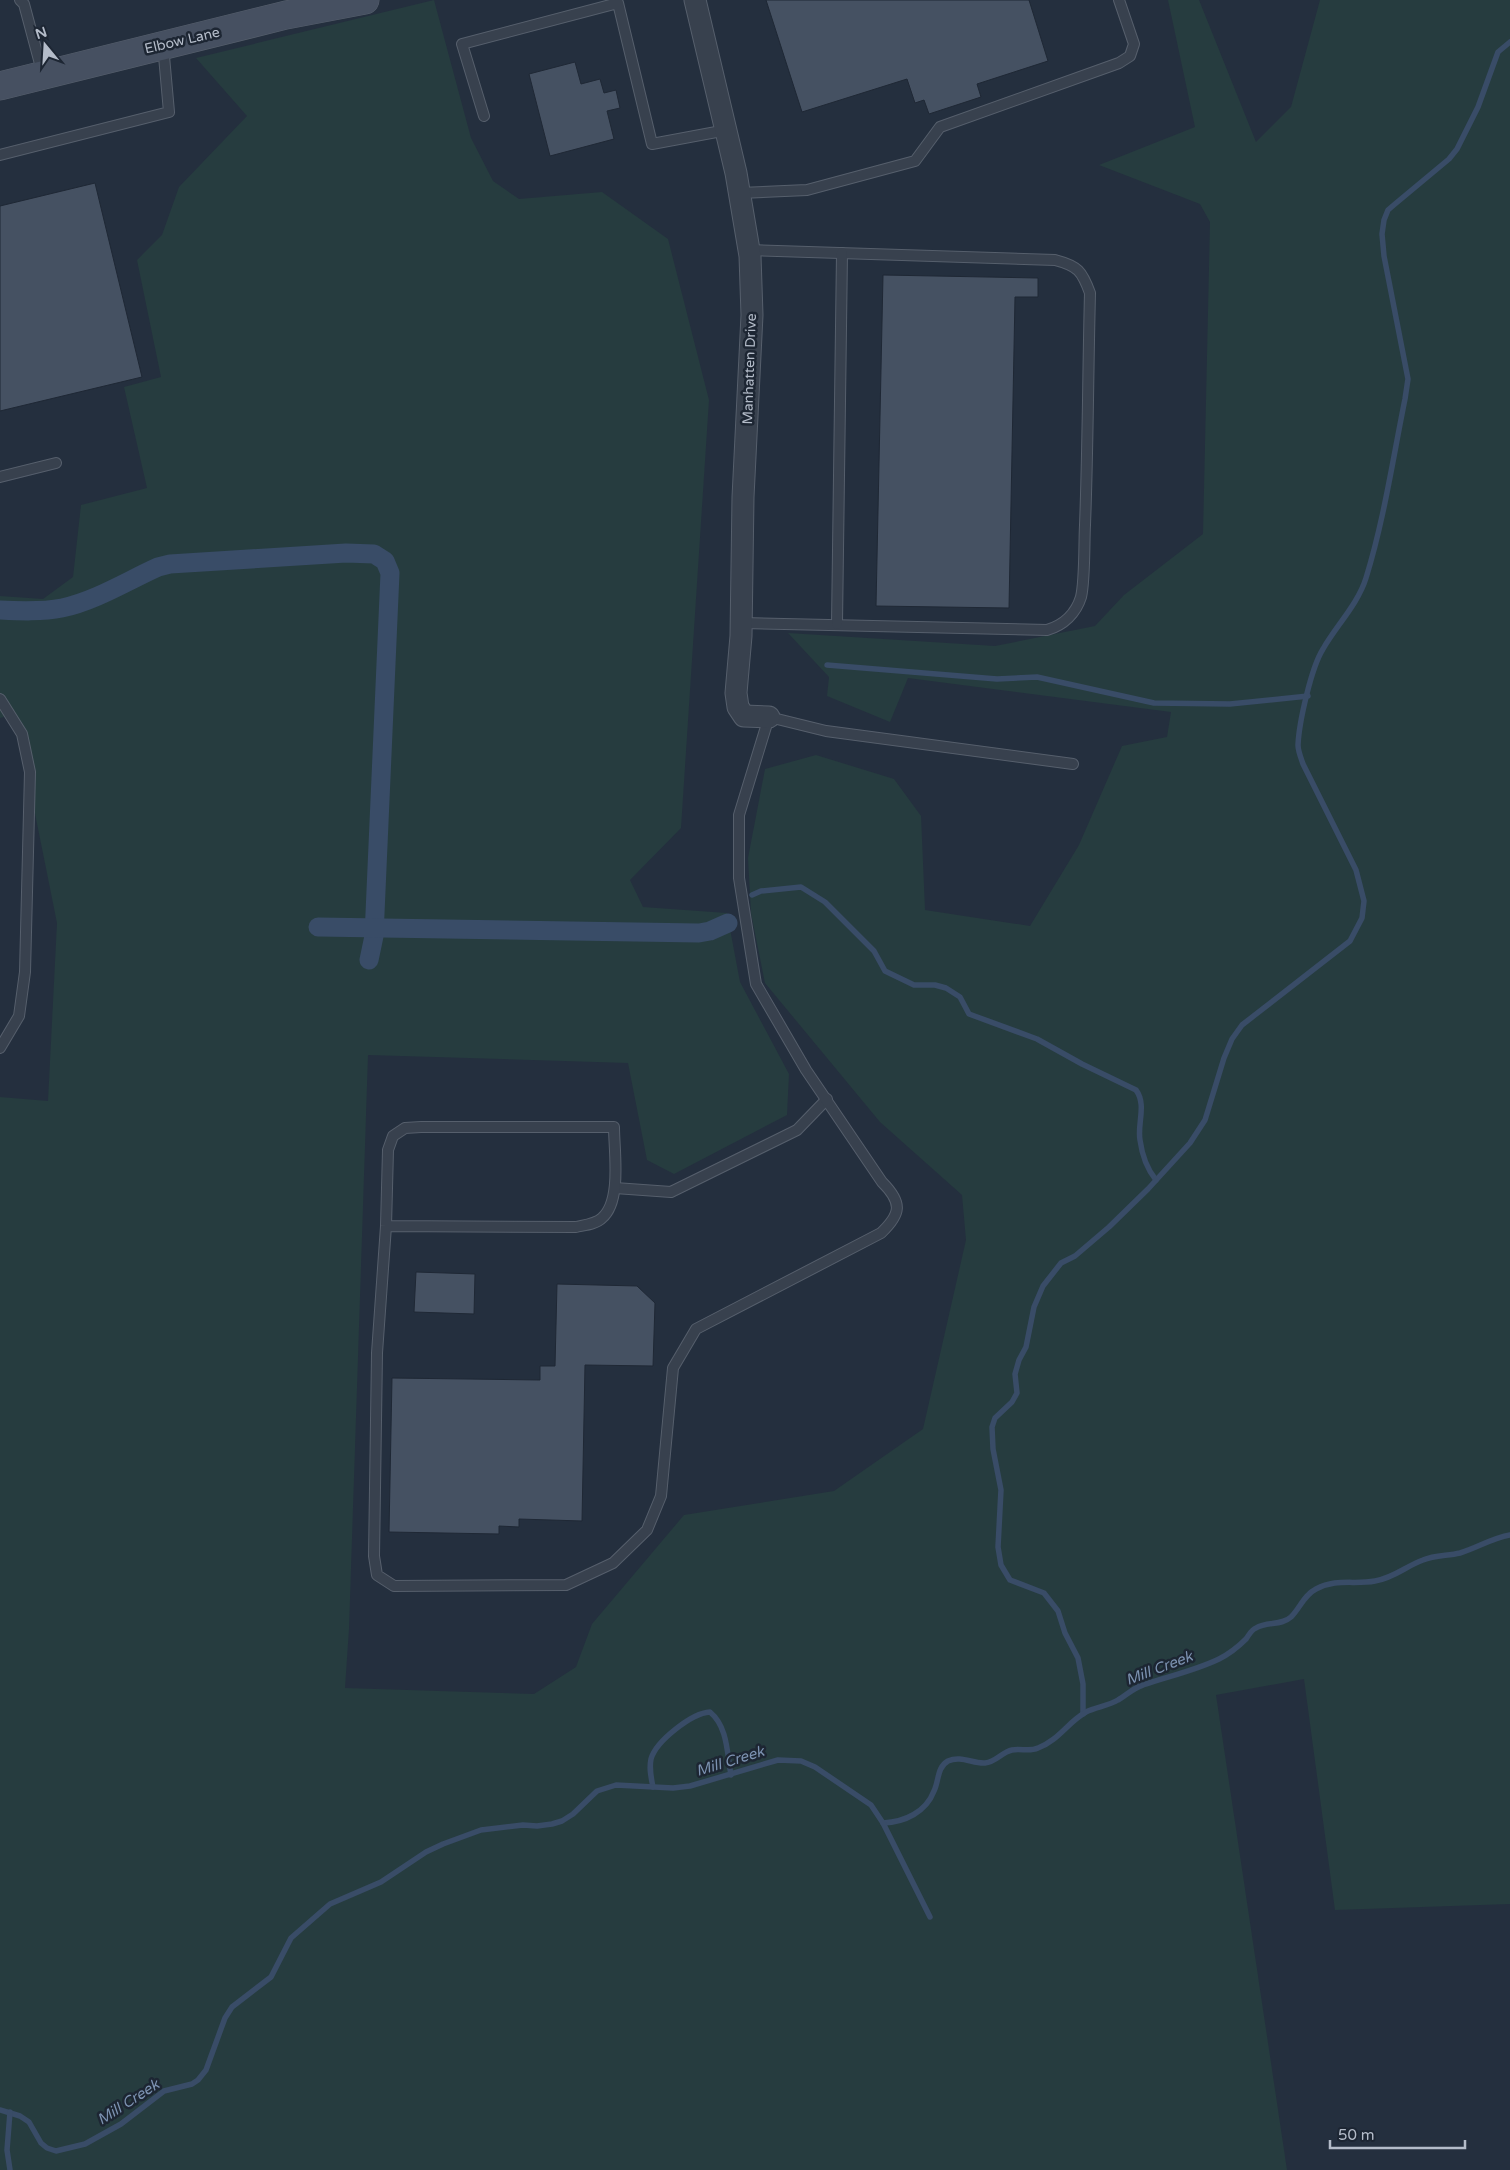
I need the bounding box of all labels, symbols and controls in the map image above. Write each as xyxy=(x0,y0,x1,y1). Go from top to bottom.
north arrow xyxy=(20,20,70,70)
text: N xyxy=(33,23,49,43)
street label: Elbow Lane xyxy=(143,24,221,57)
street label: Manhatten Drive xyxy=(739,313,760,425)
water label: Mill Creek xyxy=(1123,1646,1197,1689)
water label: Mill Creek xyxy=(694,1742,768,1780)
water label: Mill Creek xyxy=(94,2074,164,2129)
scale bar xyxy=(1330,2118,1465,2150)
text: 50 m xyxy=(1338,2126,1375,2144)

